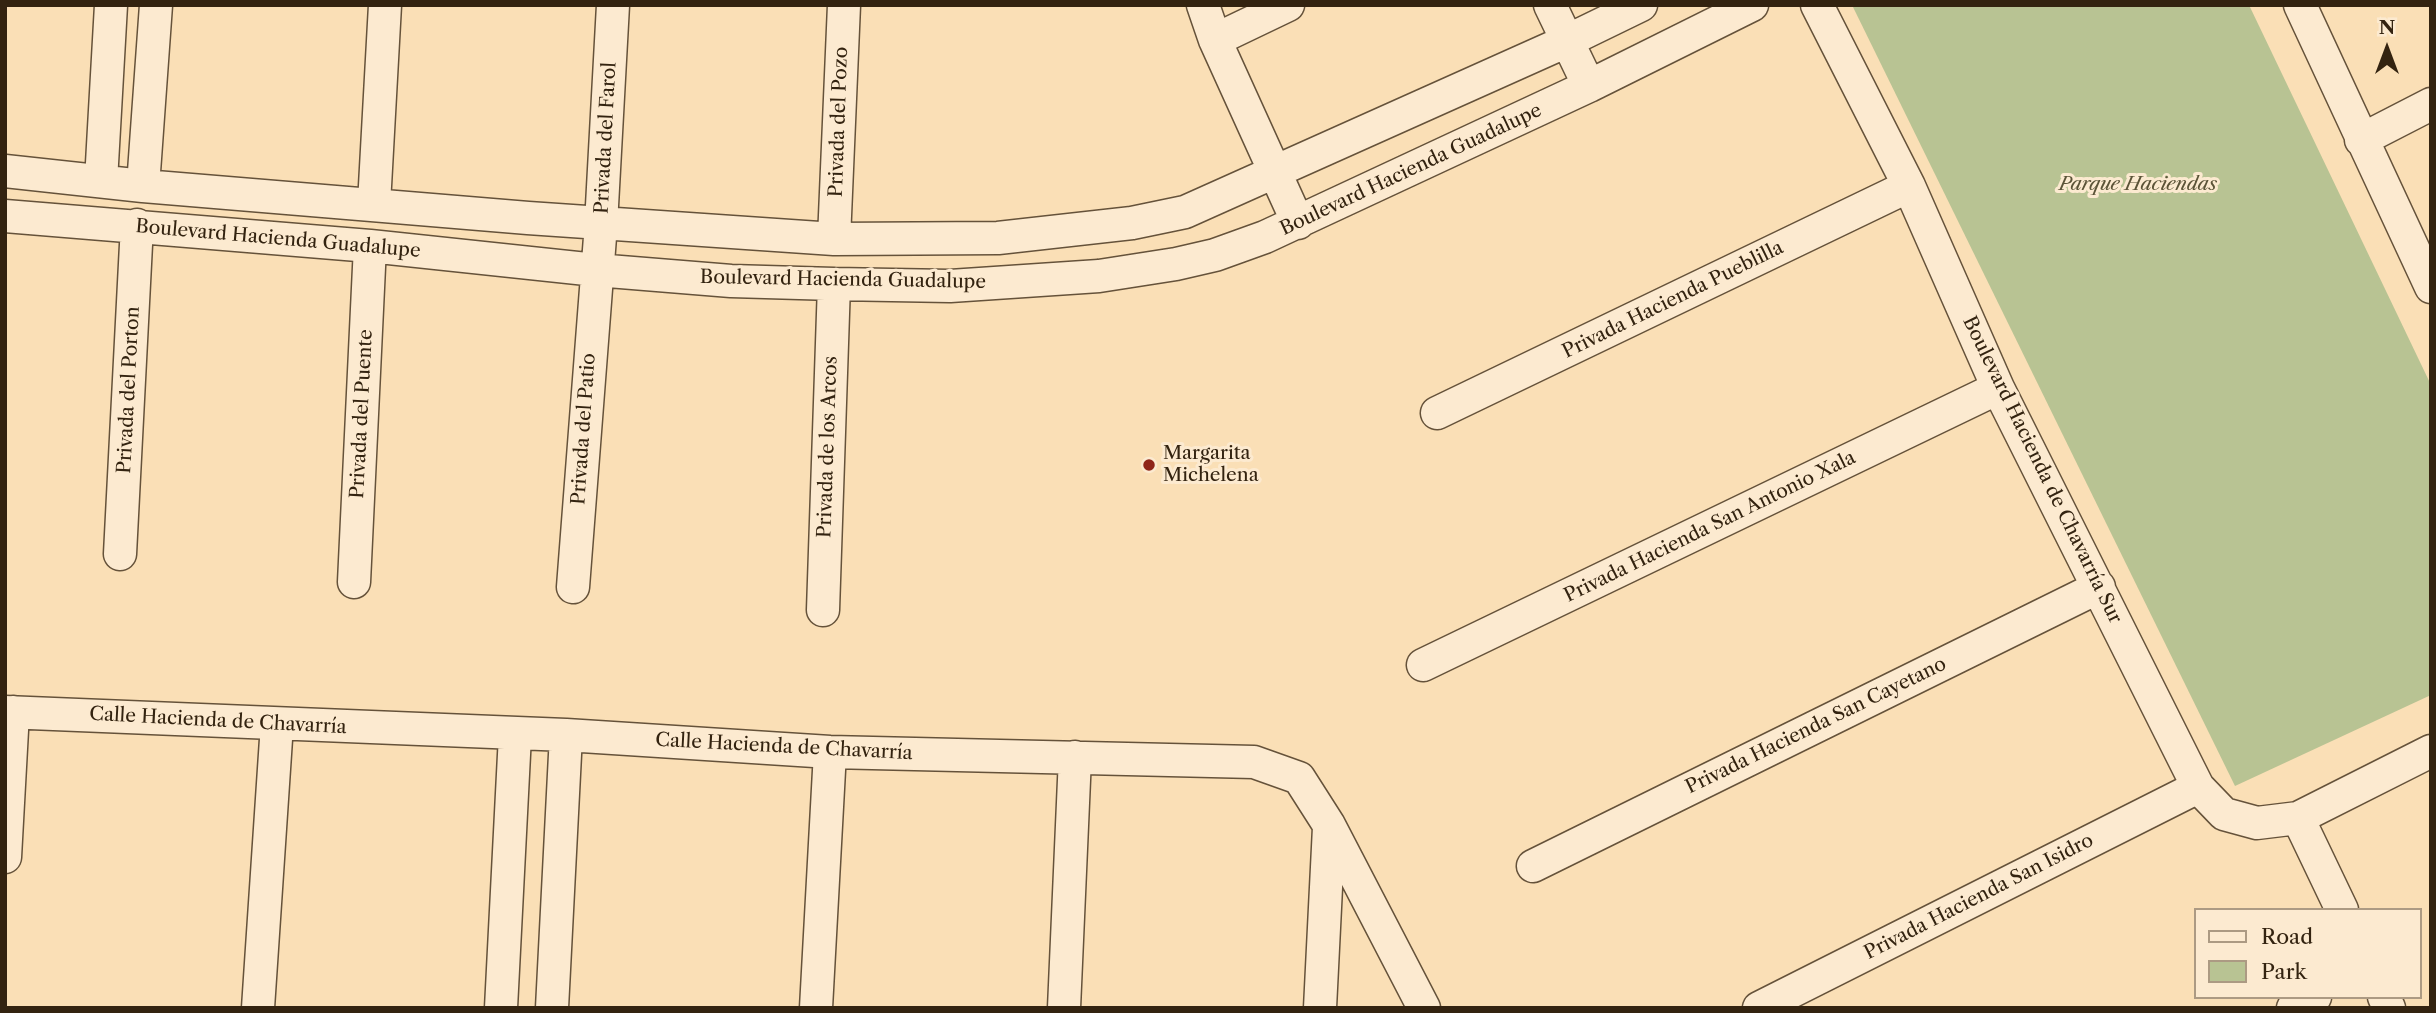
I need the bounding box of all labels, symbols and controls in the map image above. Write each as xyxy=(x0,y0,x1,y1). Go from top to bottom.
north arrow xyxy=(2352,14,2422,84)
text: N xyxy=(2379,16,2395,39)
street label: Privada del Pozo xyxy=(825,46,853,198)
street label: Privada del Farol xyxy=(591,61,621,215)
street label: Boulevard Hacienda Guadalupe xyxy=(1277,99,1545,241)
park label: Parque Haciendas xyxy=(2059,174,2217,196)
street label: Boulevard Hacienda Guadalupe xyxy=(134,215,422,263)
street label: Privada Hacienda Pueblilla xyxy=(1559,237,1787,363)
street label: Boulevard Hacienda Guadalupe xyxy=(700,266,986,294)
street label: Privada del Porton xyxy=(113,306,145,474)
street label: Boulevard Hacienda de Chavarría Sur xyxy=(1957,313,2127,627)
street label: Privada del Puente xyxy=(346,329,378,499)
street label: Privada del Patio xyxy=(567,352,601,506)
street label: Privada de los Arcos xyxy=(813,356,843,538)
place label: Margarita Michelena xyxy=(1163,443,1259,487)
street label: Privada Hacienda San Antonio Xala xyxy=(1561,446,1859,608)
marker: Margarita Michelena xyxy=(1141,457,1157,473)
street label: Privada Hacienda San Cayetano xyxy=(1682,653,1950,799)
street label: Calle Hacienda de Chavarría xyxy=(89,703,347,739)
street label: Calle Hacienda de Chavarría xyxy=(655,729,913,765)
street label: Privada Hacienda San Isidro xyxy=(1861,829,2097,965)
legend xyxy=(2194,908,2422,999)
text: Road xyxy=(2261,924,2313,949)
text: Park xyxy=(2261,959,2307,984)

